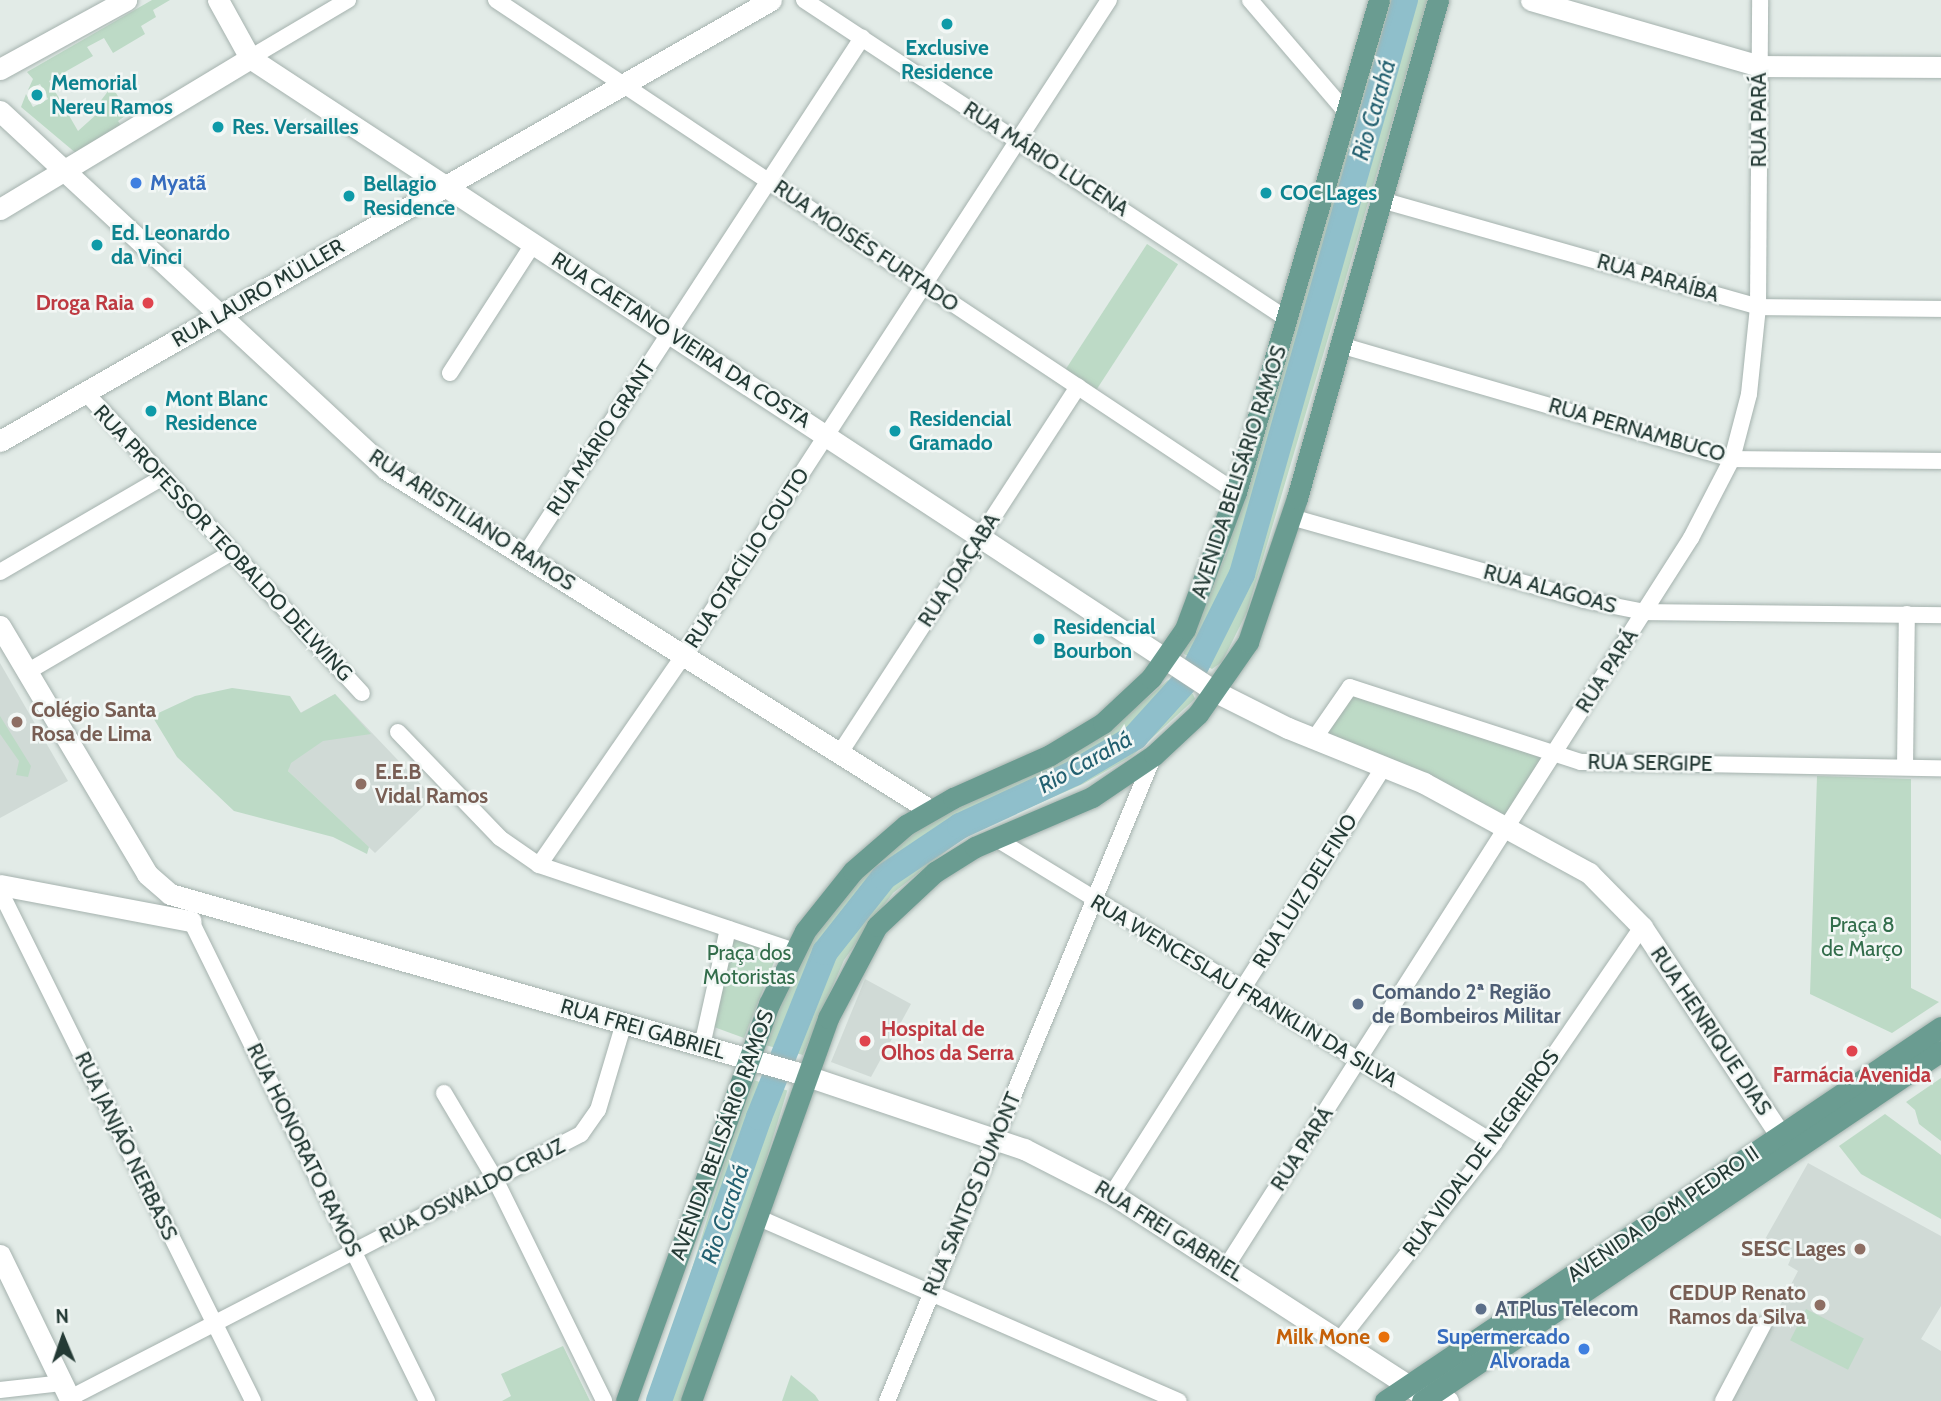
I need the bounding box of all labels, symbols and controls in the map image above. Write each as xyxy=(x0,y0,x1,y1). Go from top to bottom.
marker: Exclusive Residence xyxy=(939,16,955,32)
place label: Exclusive Residence xyxy=(901,35,993,85)
water label: Rio Carahá xyxy=(1347,57,1401,163)
place label: Memorial Nereu Ramos xyxy=(51,70,173,120)
street label: RUA PARÁ xyxy=(1746,73,1772,167)
marker: Memorial Nereu Ramos xyxy=(29,87,45,103)
street label: RUA MÁRIO LUCENA xyxy=(959,96,1133,222)
place label: Res. Versailles xyxy=(232,114,359,140)
marker: Res. Versailles xyxy=(210,119,226,135)
place label: Myatã xyxy=(150,170,206,196)
place label: Bellagio Residence xyxy=(363,171,455,221)
marker: Myatã xyxy=(128,175,144,191)
street label: RUA MOISÉS FURTADO xyxy=(769,175,963,317)
place label: COC Lages xyxy=(1280,180,1377,206)
marker: COC Lages xyxy=(1258,185,1274,201)
marker: Bellagio Residence xyxy=(341,188,357,204)
place label: Ed. Leonardo da Vinci xyxy=(111,220,230,270)
street label: RUA LAURO MÜLLER xyxy=(167,233,349,353)
marker: Ed. Leonardo da Vinci xyxy=(89,237,105,253)
street label: RUA CAETANO VIEIRA DA COSTA xyxy=(547,247,815,433)
street label: RUA PARAÍBA xyxy=(1594,249,1722,307)
place label: Droga Raia xyxy=(36,290,134,316)
marker: Droga Raia xyxy=(140,295,156,311)
street label: AVENIDA BELISÁRIO RAMOS xyxy=(1186,342,1292,602)
street label: RUA MÁRIO GRANT xyxy=(541,356,661,520)
place label: Mont Blanc Residence xyxy=(165,386,268,436)
street label: RUA PERNAMBUCO xyxy=(1546,393,1728,467)
street label: RUA PROFESSOR TEOBALDO DELWING xyxy=(88,400,358,686)
marker: Mont Blanc Residence xyxy=(143,403,159,419)
place label: Residencial Gramado xyxy=(909,406,1011,456)
marker: Residencial Gramado xyxy=(887,423,903,439)
street label: RUA ARISTILIANO RAMOS xyxy=(364,444,580,596)
street label: RUA OTACÍLIO COUTO xyxy=(679,463,815,653)
street label: RUA JOAÇABA xyxy=(913,508,1005,632)
street label: RUA ALAGOAS xyxy=(1481,559,1619,619)
place label: Residencial Bourbon xyxy=(1053,614,1155,664)
street label: RUA PARÁ xyxy=(1571,624,1643,718)
marker: Residencial Bourbon xyxy=(1031,631,1047,647)
place label: Colégio Santa Rosa de Lima xyxy=(31,697,156,747)
marker: Colégio Santa Rosa de Lima xyxy=(9,714,25,730)
water label: Rio Carahá xyxy=(1033,725,1137,799)
street label: RUA SERGIPE xyxy=(1587,749,1713,777)
place label: E.E.B Vidal Ramos xyxy=(375,759,488,809)
marker: E.E.B Vidal Ramos xyxy=(353,776,369,792)
street label: RUA LUIZ DELFINO xyxy=(1247,809,1363,973)
street label: RUA WENCESLAU FRANKLIN DA SILVA xyxy=(1086,889,1402,1093)
park label: Praça 8 de Março xyxy=(1821,912,1903,962)
park label: Praça dos Motoristas xyxy=(703,940,795,990)
street label: RUA HENRIQUE DIAS xyxy=(1645,942,1777,1120)
place label: Comando 2ª Região de Bombeiros Militar xyxy=(1372,979,1561,1029)
street label: RUA FREI GABRIEL xyxy=(558,993,728,1065)
marker: Comando 2ª Região de Bombeiros Militar xyxy=(1350,996,1366,1012)
street label: AVENIDA BELISÁRIO RAMOS xyxy=(665,1007,779,1263)
place label: Hospital de Olhos da Serra xyxy=(881,1016,1014,1066)
marker: Hospital de Olhos da Serra xyxy=(855,1031,875,1051)
street label: RUA HONORATO RAMOS xyxy=(241,1039,367,1261)
marker: Farmácia Avenida xyxy=(1844,1043,1860,1059)
street label: RUA VIDAL DE NEGREIROS xyxy=(1398,1045,1564,1261)
street label: RUA JANJÃO NERBASS xyxy=(69,1048,183,1244)
place label: Farmácia Avenida xyxy=(1773,1062,1931,1088)
street label: RUA SANTOS DUMONT xyxy=(918,1089,1026,1299)
street label: RUA PARÁ xyxy=(1266,1102,1338,1196)
street label: RUA OSWALDO CRUZ xyxy=(375,1133,569,1249)
street label: AVENIDA DOM PEDRO II xyxy=(1562,1141,1764,1287)
water label: Rio Carahá xyxy=(695,1161,755,1267)
street label: RUA FREI GABRIEL xyxy=(1090,1175,1248,1287)
place label: SESC Lages xyxy=(1741,1236,1846,1262)
marker: SESC Lages xyxy=(1852,1241,1868,1257)
place label: CEDUP Renato Ramos da Silva xyxy=(1668,1280,1806,1330)
place label: ATPlus Telecom xyxy=(1495,1296,1639,1322)
marker: CEDUP Renato Ramos da Silva xyxy=(1812,1297,1828,1313)
marker: ATPlus Telecom xyxy=(1473,1301,1489,1317)
north arrow xyxy=(28,1303,98,1373)
text: N xyxy=(55,1305,69,1328)
place label: Milk Mone xyxy=(1276,1324,1370,1350)
place label: Supermercado Alvorada xyxy=(1437,1324,1570,1374)
marker: Milk Mone xyxy=(1376,1329,1392,1345)
marker: Supermercado Alvorada xyxy=(1576,1341,1592,1357)

